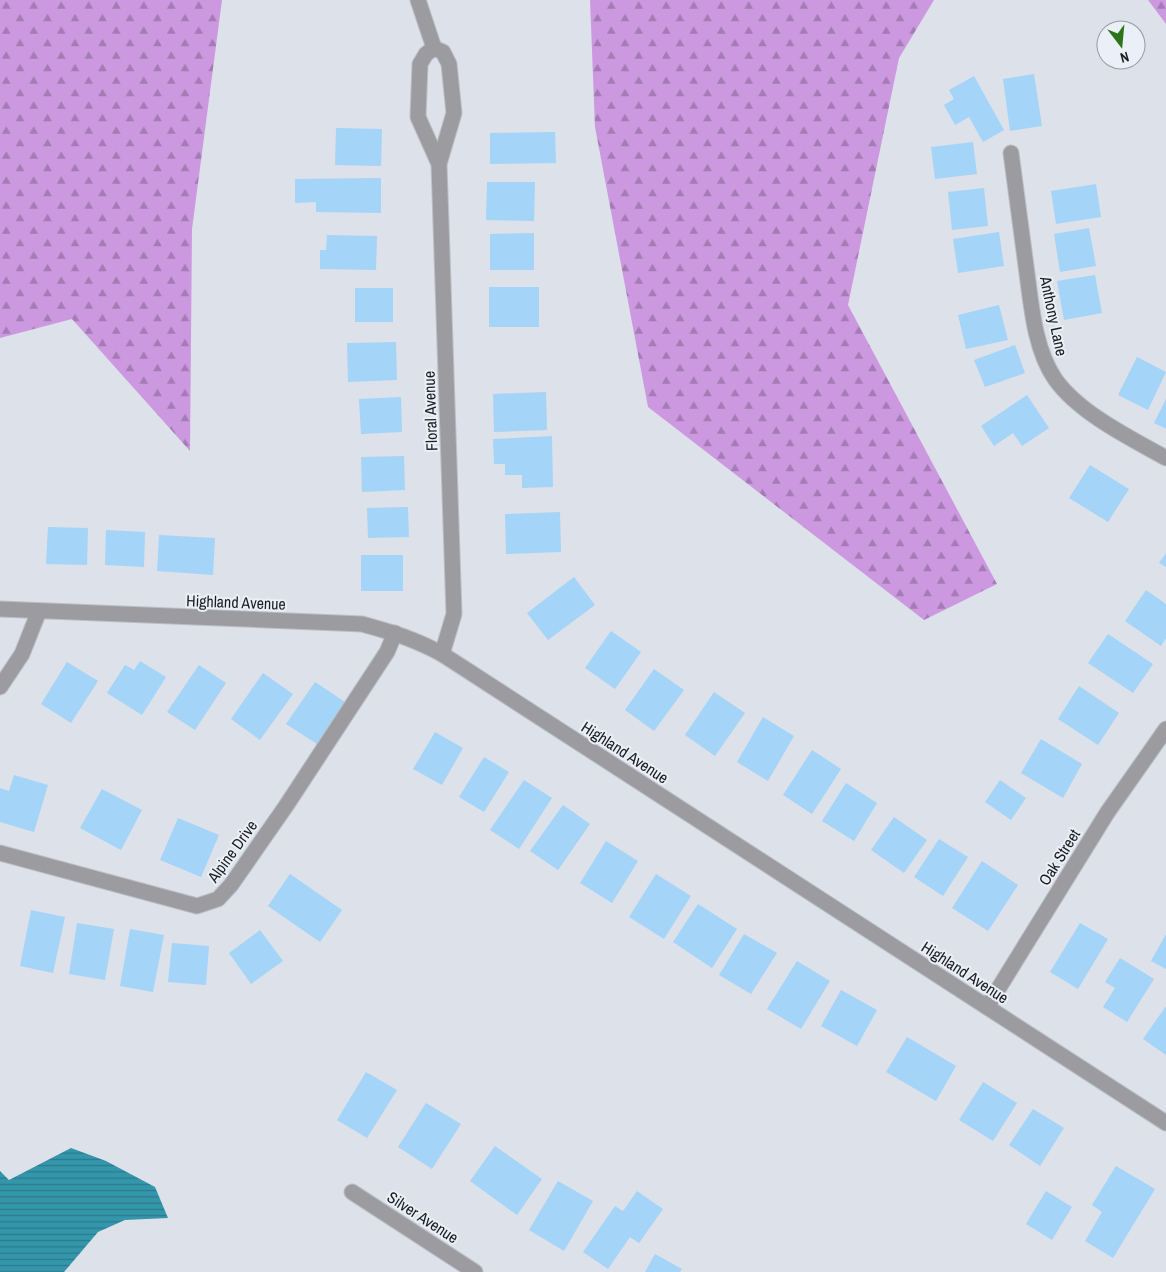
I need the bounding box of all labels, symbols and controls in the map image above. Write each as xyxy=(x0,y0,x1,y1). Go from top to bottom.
north arrow xyxy=(1096,20,1146,70)
text: N xyxy=(1118,48,1131,67)
street label: Anthony Lane xyxy=(1035,273,1073,358)
street label: Floral Avenue xyxy=(418,371,442,451)
street label: Highland Avenue xyxy=(186,589,286,615)
street label: Highland Avenue xyxy=(577,716,673,788)
street label: Alpine Drive xyxy=(201,815,262,887)
street label: Oak Street xyxy=(1033,824,1085,889)
street label: Highland Avenue xyxy=(917,936,1013,1008)
street label: Silver Avenue xyxy=(383,1186,463,1248)

